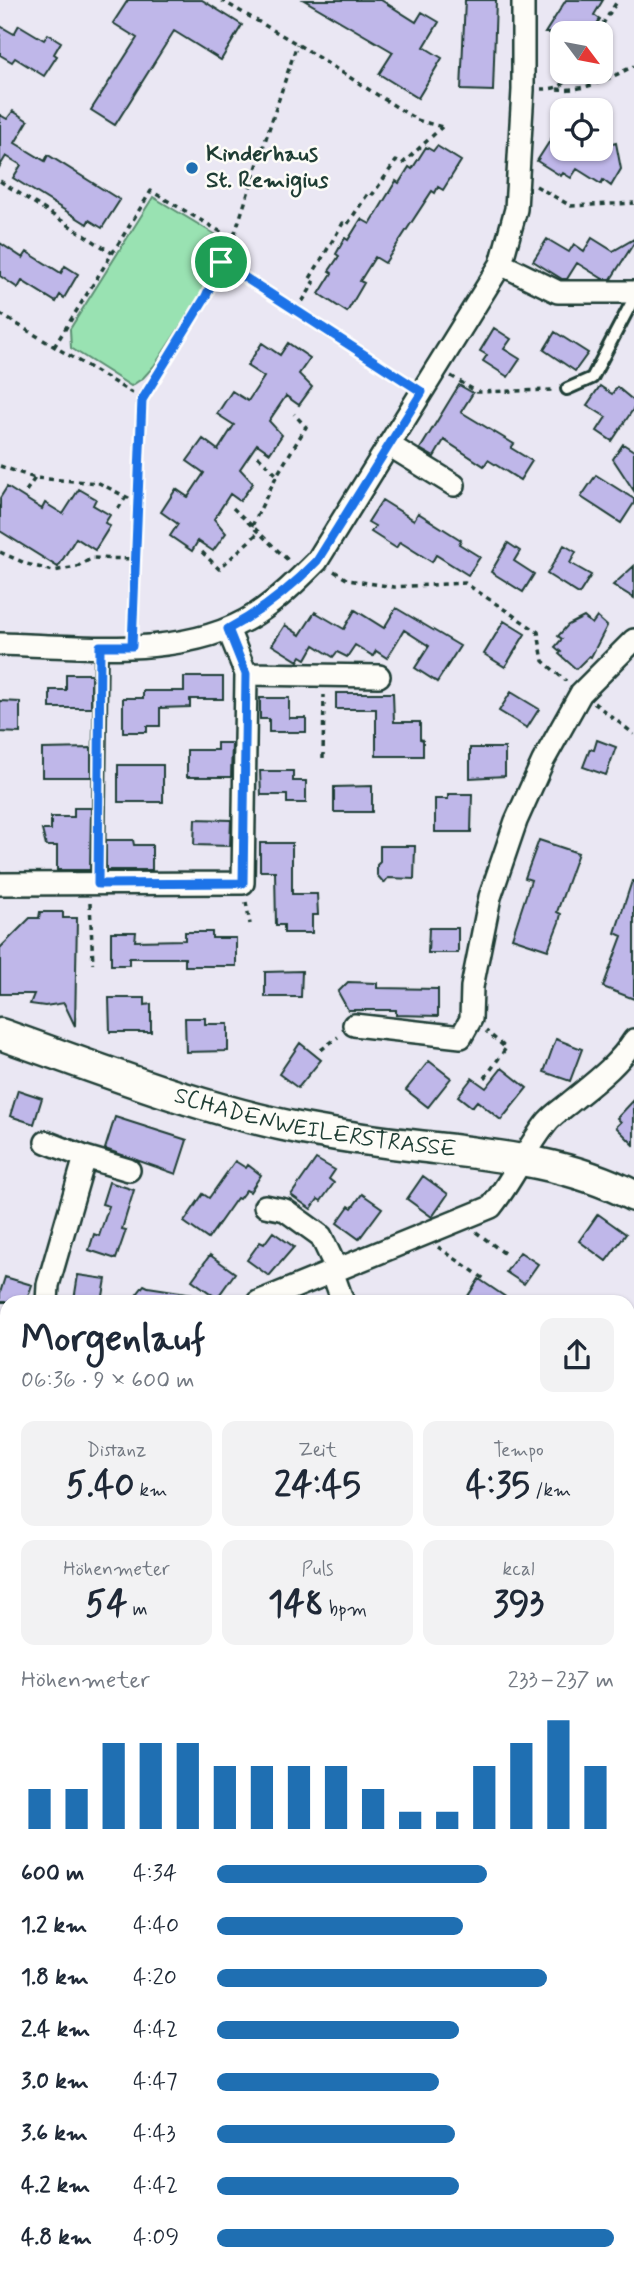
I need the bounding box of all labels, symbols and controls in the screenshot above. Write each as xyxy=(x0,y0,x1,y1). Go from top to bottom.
north arrow xyxy=(550,21,612,84)
map controls xyxy=(550,21,613,161)
button: locate xyxy=(550,98,613,161)
place label: Kinderhaus St. Remigius xyxy=(206,140,329,198)
marker: Kinderhaus St. Remigius xyxy=(184,160,200,176)
pin xyxy=(191,232,251,292)
icon: arrive xyxy=(202,243,240,281)
street label: SCHADENWEILERSTRASSE xyxy=(170,1081,458,1165)
text: Morgenlauf xyxy=(21,1315,205,1364)
button: share xyxy=(540,1318,614,1392)
text: 06:36 · 9 × 600 m xyxy=(21,1366,195,1396)
text: Distanz xyxy=(87,1438,146,1463)
text: Zeit xyxy=(298,1438,337,1463)
text: Tempo xyxy=(493,1438,544,1463)
text: 5.40 xyxy=(66,1463,134,1509)
text: 24:45 xyxy=(274,1463,361,1509)
text: 4:35 xyxy=(466,1463,530,1509)
text: km xyxy=(134,1478,167,1503)
text: /km xyxy=(530,1478,571,1503)
text: Höhenmeter xyxy=(63,1557,170,1582)
text: Puls xyxy=(301,1557,334,1582)
text: kcal xyxy=(503,1557,534,1582)
text: 54 xyxy=(85,1582,127,1628)
text: 148 xyxy=(268,1582,324,1628)
text: 393 xyxy=(493,1582,544,1628)
text: m xyxy=(127,1597,148,1622)
text: bpm xyxy=(324,1597,367,1622)
text: Höhenmeter xyxy=(21,1666,150,1696)
text: 233–237 m xyxy=(508,1666,614,1696)
text: 600 m xyxy=(21,1859,84,1889)
text: 4:34 xyxy=(133,1859,177,1889)
text: 1.2 km xyxy=(21,1911,87,1941)
text: 4:40 xyxy=(133,1911,179,1941)
text: 1.8 km xyxy=(21,1963,89,1993)
text: 4:20 xyxy=(133,1963,177,1993)
text: 2.4 km xyxy=(21,2015,90,2045)
text: 4:42 xyxy=(133,2015,178,2045)
text: 3.0 km xyxy=(21,2067,89,2097)
text: 4:47 xyxy=(133,2067,177,2097)
text: 3.6 km xyxy=(21,2119,88,2149)
text: 4:43 xyxy=(133,2119,176,2149)
text: 4.2 km xyxy=(21,2171,90,2201)
text: 4:42 xyxy=(133,2171,178,2201)
text: 4.8 km xyxy=(21,2223,92,2253)
text: 4:09 xyxy=(133,2223,179,2253)

